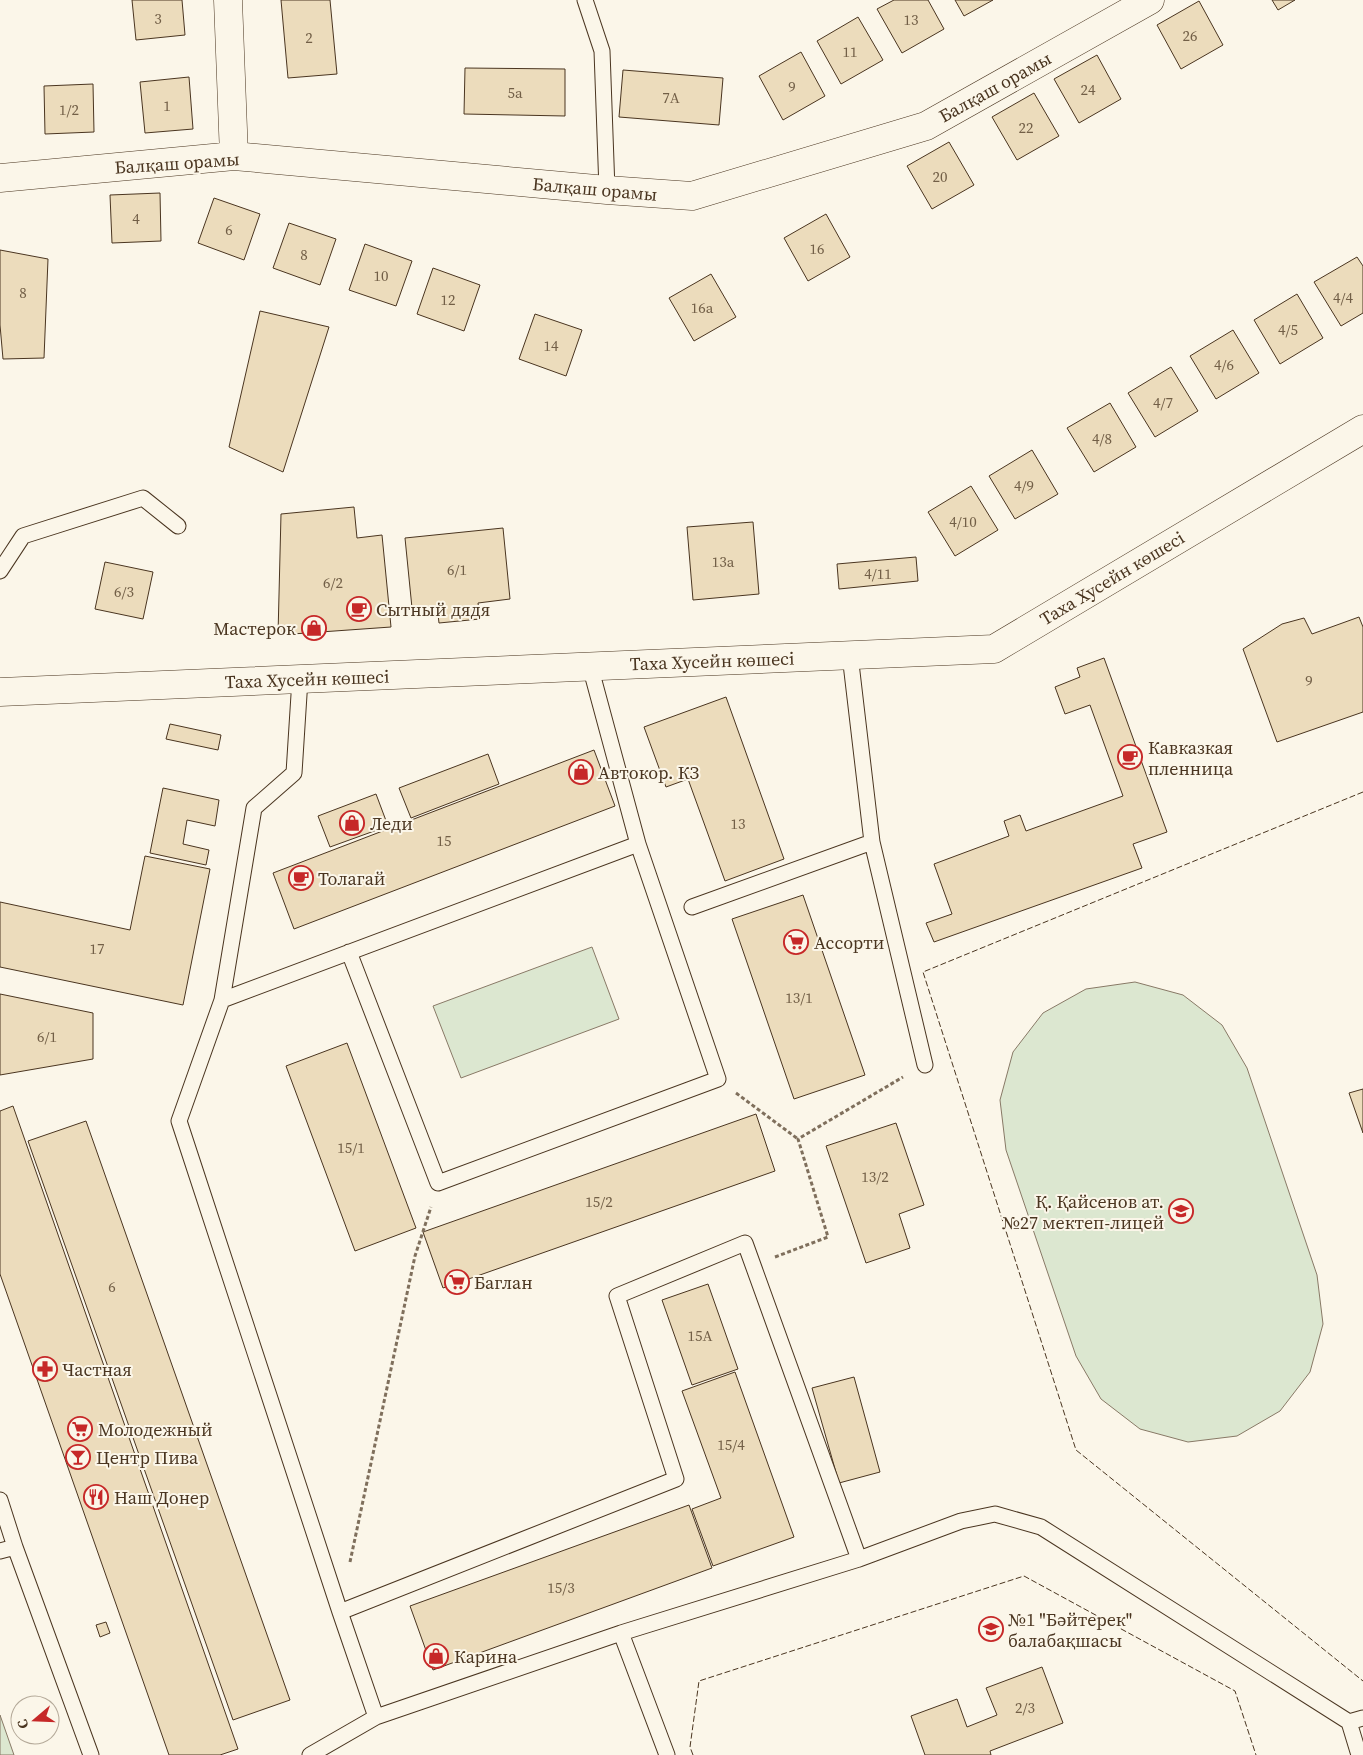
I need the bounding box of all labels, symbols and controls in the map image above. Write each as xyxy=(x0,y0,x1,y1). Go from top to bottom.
house number: 3 xyxy=(154,8,162,29)
house number: 13 xyxy=(903,9,919,30)
house number: 26 xyxy=(1182,25,1198,46)
house number: 2 xyxy=(305,27,313,48)
house number: 11 xyxy=(842,41,858,62)
street label: Балқаш орамы xyxy=(934,46,1056,128)
house number: 9 xyxy=(788,76,796,97)
house number: 24 xyxy=(1080,79,1096,100)
house number: 5а xyxy=(507,82,523,103)
house number: 7А xyxy=(662,87,680,108)
house number: 1 xyxy=(163,95,171,116)
house number: 1/2 xyxy=(59,99,79,120)
house number: 22 xyxy=(1018,117,1034,138)
street label: Балқаш орамы xyxy=(114,146,240,180)
house number: 20 xyxy=(932,166,948,187)
street label: Балқаш орамы xyxy=(532,171,658,207)
house number: 4 xyxy=(132,208,140,229)
house number: 6 xyxy=(225,219,233,240)
house number: 16 xyxy=(809,238,825,259)
house number: 8 xyxy=(300,244,308,265)
house number: 10 xyxy=(373,265,389,286)
house number: 8 xyxy=(19,282,27,303)
house number: 4/4 xyxy=(1333,287,1353,308)
house number: 12 xyxy=(440,289,456,310)
house number: 16а xyxy=(691,297,714,318)
house number: 4/5 xyxy=(1278,319,1298,340)
house number: 14 xyxy=(543,335,559,356)
house number: 4/6 xyxy=(1214,354,1234,375)
house number: 4/7 xyxy=(1153,392,1173,413)
house number: 4/8 xyxy=(1092,428,1112,449)
house number: 4/9 xyxy=(1014,475,1034,496)
house number: 4/10 xyxy=(949,511,977,532)
street label: Таха Хусейн көшесі xyxy=(1035,525,1189,631)
house number: 13а xyxy=(712,551,735,572)
house number: 6/1 xyxy=(447,559,467,580)
house number: 4/11 xyxy=(864,563,892,584)
house number: 6/2 xyxy=(323,572,343,593)
house number: 6/3 xyxy=(114,581,134,602)
cafe icon: Сытный дядя xyxy=(346,596,372,622)
place label: Сытный дядя xyxy=(376,597,490,622)
shop icon: Мастерок xyxy=(301,615,327,641)
place label: Мастерок xyxy=(213,616,296,641)
street label: Таха Хусейн көшесі xyxy=(629,646,795,676)
street label: Таха Хусейн көшесі xyxy=(224,664,390,694)
house number: 9 xyxy=(1305,670,1313,691)
place label: Кавказкая пленница xyxy=(1148,735,1234,781)
cafe icon: Кавказкая пленница xyxy=(1117,744,1143,770)
shop icon: Автокор. КЗ xyxy=(568,759,594,785)
place label: Автокор. КЗ xyxy=(598,760,699,785)
shop icon: Леди xyxy=(339,810,365,836)
place label: Леди xyxy=(370,811,413,836)
house number: 13 xyxy=(730,813,746,834)
house number: 15 xyxy=(436,830,452,851)
cafe icon: Толагай xyxy=(288,865,314,891)
place label: Толагай xyxy=(318,866,385,891)
supermarket icon: Ассорти xyxy=(783,929,809,955)
place label: Ассорти xyxy=(814,930,884,955)
house number: 17 xyxy=(89,938,105,959)
house number: 13/1 xyxy=(785,987,813,1008)
house number: 6/1 xyxy=(37,1026,57,1047)
house number: 15/1 xyxy=(337,1137,365,1158)
house number: 13/2 xyxy=(861,1166,889,1187)
place label: Қ. Қайсенов ат. №27 мектеп-лицей xyxy=(1002,1189,1164,1235)
house number: 15/2 xyxy=(585,1191,613,1212)
school or university icon: Қ. Қайсенов ат. №27 мектеп-лицей xyxy=(1168,1198,1194,1224)
supermarket icon: Баглан xyxy=(444,1269,470,1295)
place label: Баглан xyxy=(474,1270,533,1295)
house number: 6 xyxy=(108,1276,116,1297)
house number: 15А xyxy=(688,1325,713,1346)
pharmacy icon: Частная xyxy=(32,1356,58,1382)
place label: Частная xyxy=(62,1357,132,1382)
supermarket icon: Молодежный xyxy=(67,1416,93,1442)
place label: Молодежный xyxy=(98,1417,213,1442)
house number: 15/4 xyxy=(717,1434,745,1455)
bar icon: Центр Пива xyxy=(65,1444,91,1470)
place label: Центр Пива xyxy=(96,1445,199,1470)
restaurant icon: Наш Донер xyxy=(83,1484,109,1510)
place label: Наш Донер xyxy=(114,1485,209,1510)
house number: 15/3 xyxy=(547,1577,575,1598)
place label: №1 "Бәйтерек" балабақшасы xyxy=(1008,1607,1132,1653)
school or university icon: №1 "Бәйтерек" балабақшасы xyxy=(978,1616,1004,1642)
shop icon: Карина xyxy=(423,1643,449,1669)
place label: Карина xyxy=(454,1644,518,1669)
north arrow xyxy=(10,1695,60,1745)
house number: 2/3 xyxy=(1015,1697,1035,1718)
text: С xyxy=(12,1717,34,1732)

